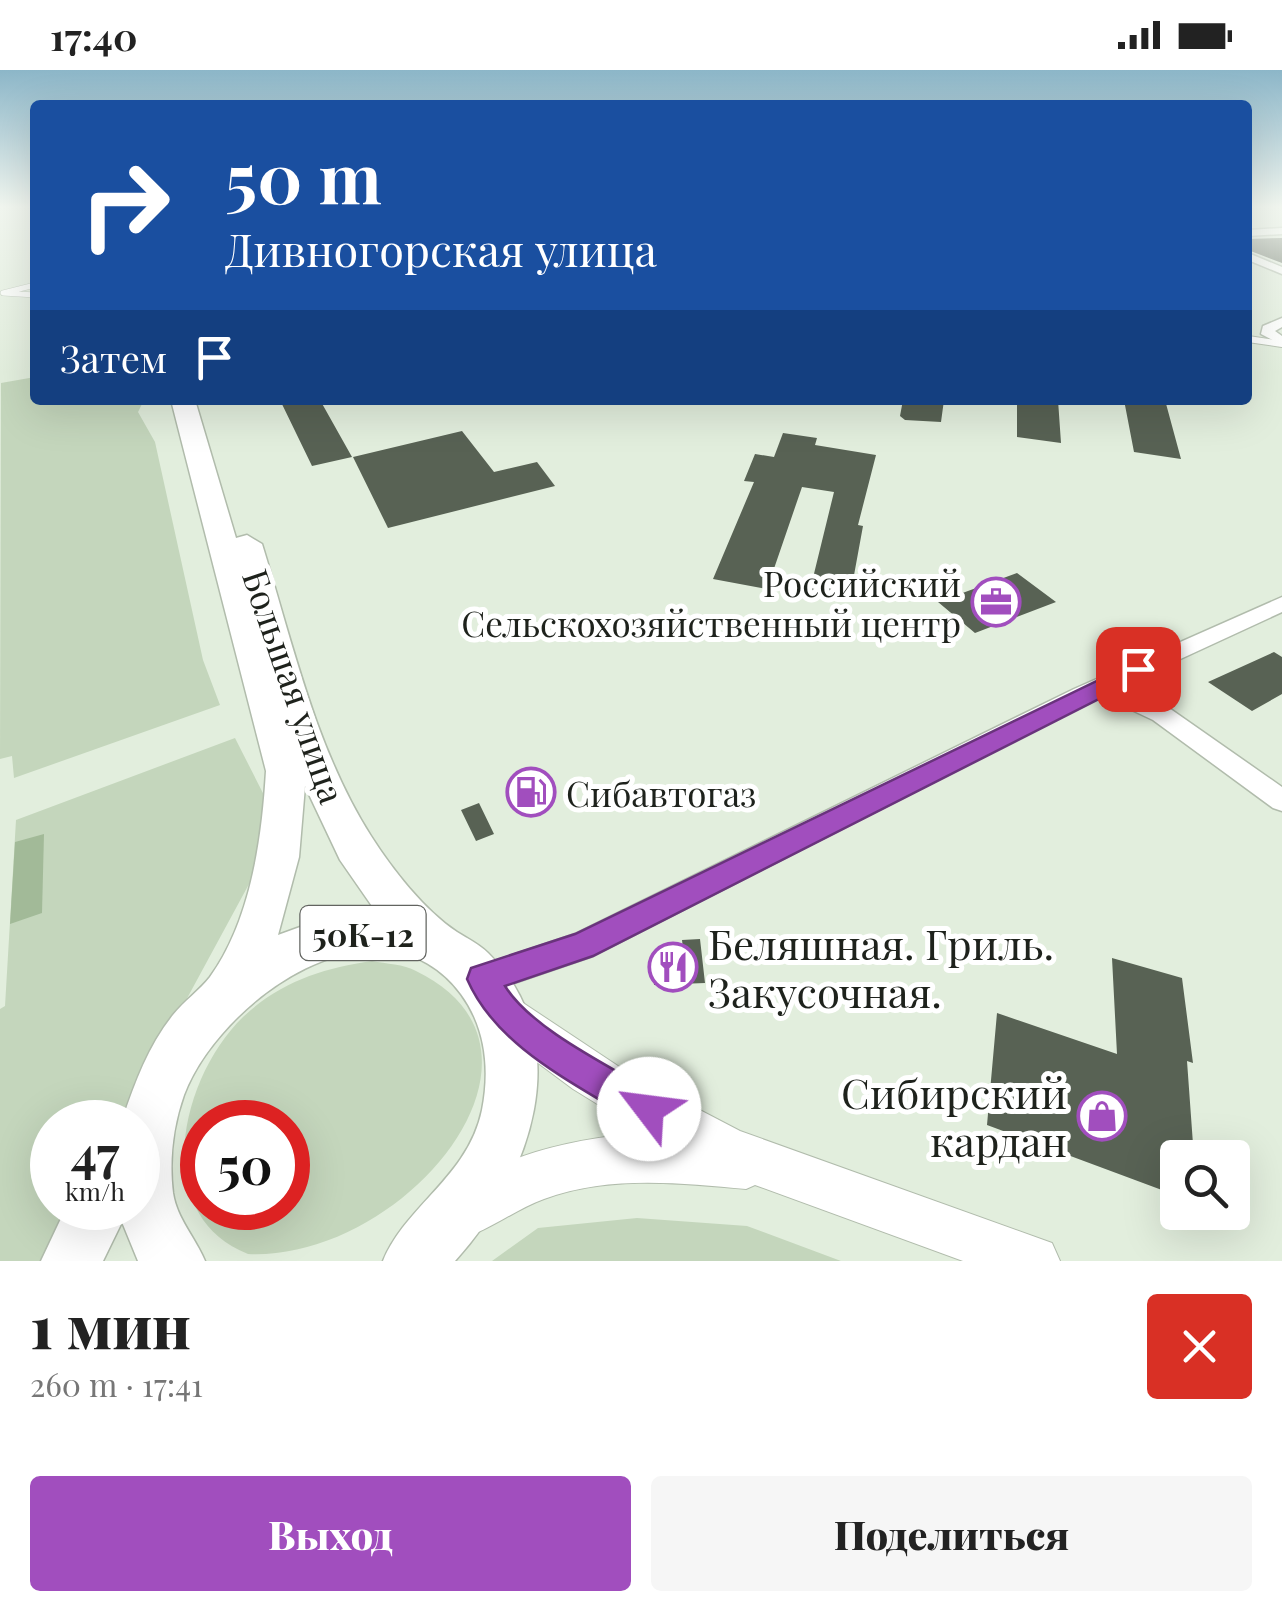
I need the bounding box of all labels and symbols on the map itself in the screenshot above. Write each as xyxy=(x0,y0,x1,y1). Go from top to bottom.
place label: Российский Сельскохозяйственный центр xyxy=(461,559,961,646)
street label: Большая улица xyxy=(233,563,357,810)
office icon: Российский Сельскохозяйственный центр xyxy=(970,576,1022,628)
pin xyxy=(1096,627,1181,712)
fuel station icon: Сибавтогаз xyxy=(505,766,557,818)
place label: Сибавтогаз xyxy=(566,769,756,816)
road number: 50К-12 xyxy=(300,906,426,960)
place label: Беляшная. Гриль. Закусочная. xyxy=(708,915,1054,1019)
restaurant icon: Беляшная. Гриль. Закусочная. xyxy=(647,941,699,993)
position arrow xyxy=(597,1057,701,1161)
place label: Сибирский кардан xyxy=(841,1064,1067,1168)
shop icon: Сибирский кардан xyxy=(1076,1090,1128,1142)
speed limit sign: 50 xyxy=(180,1100,310,1230)

